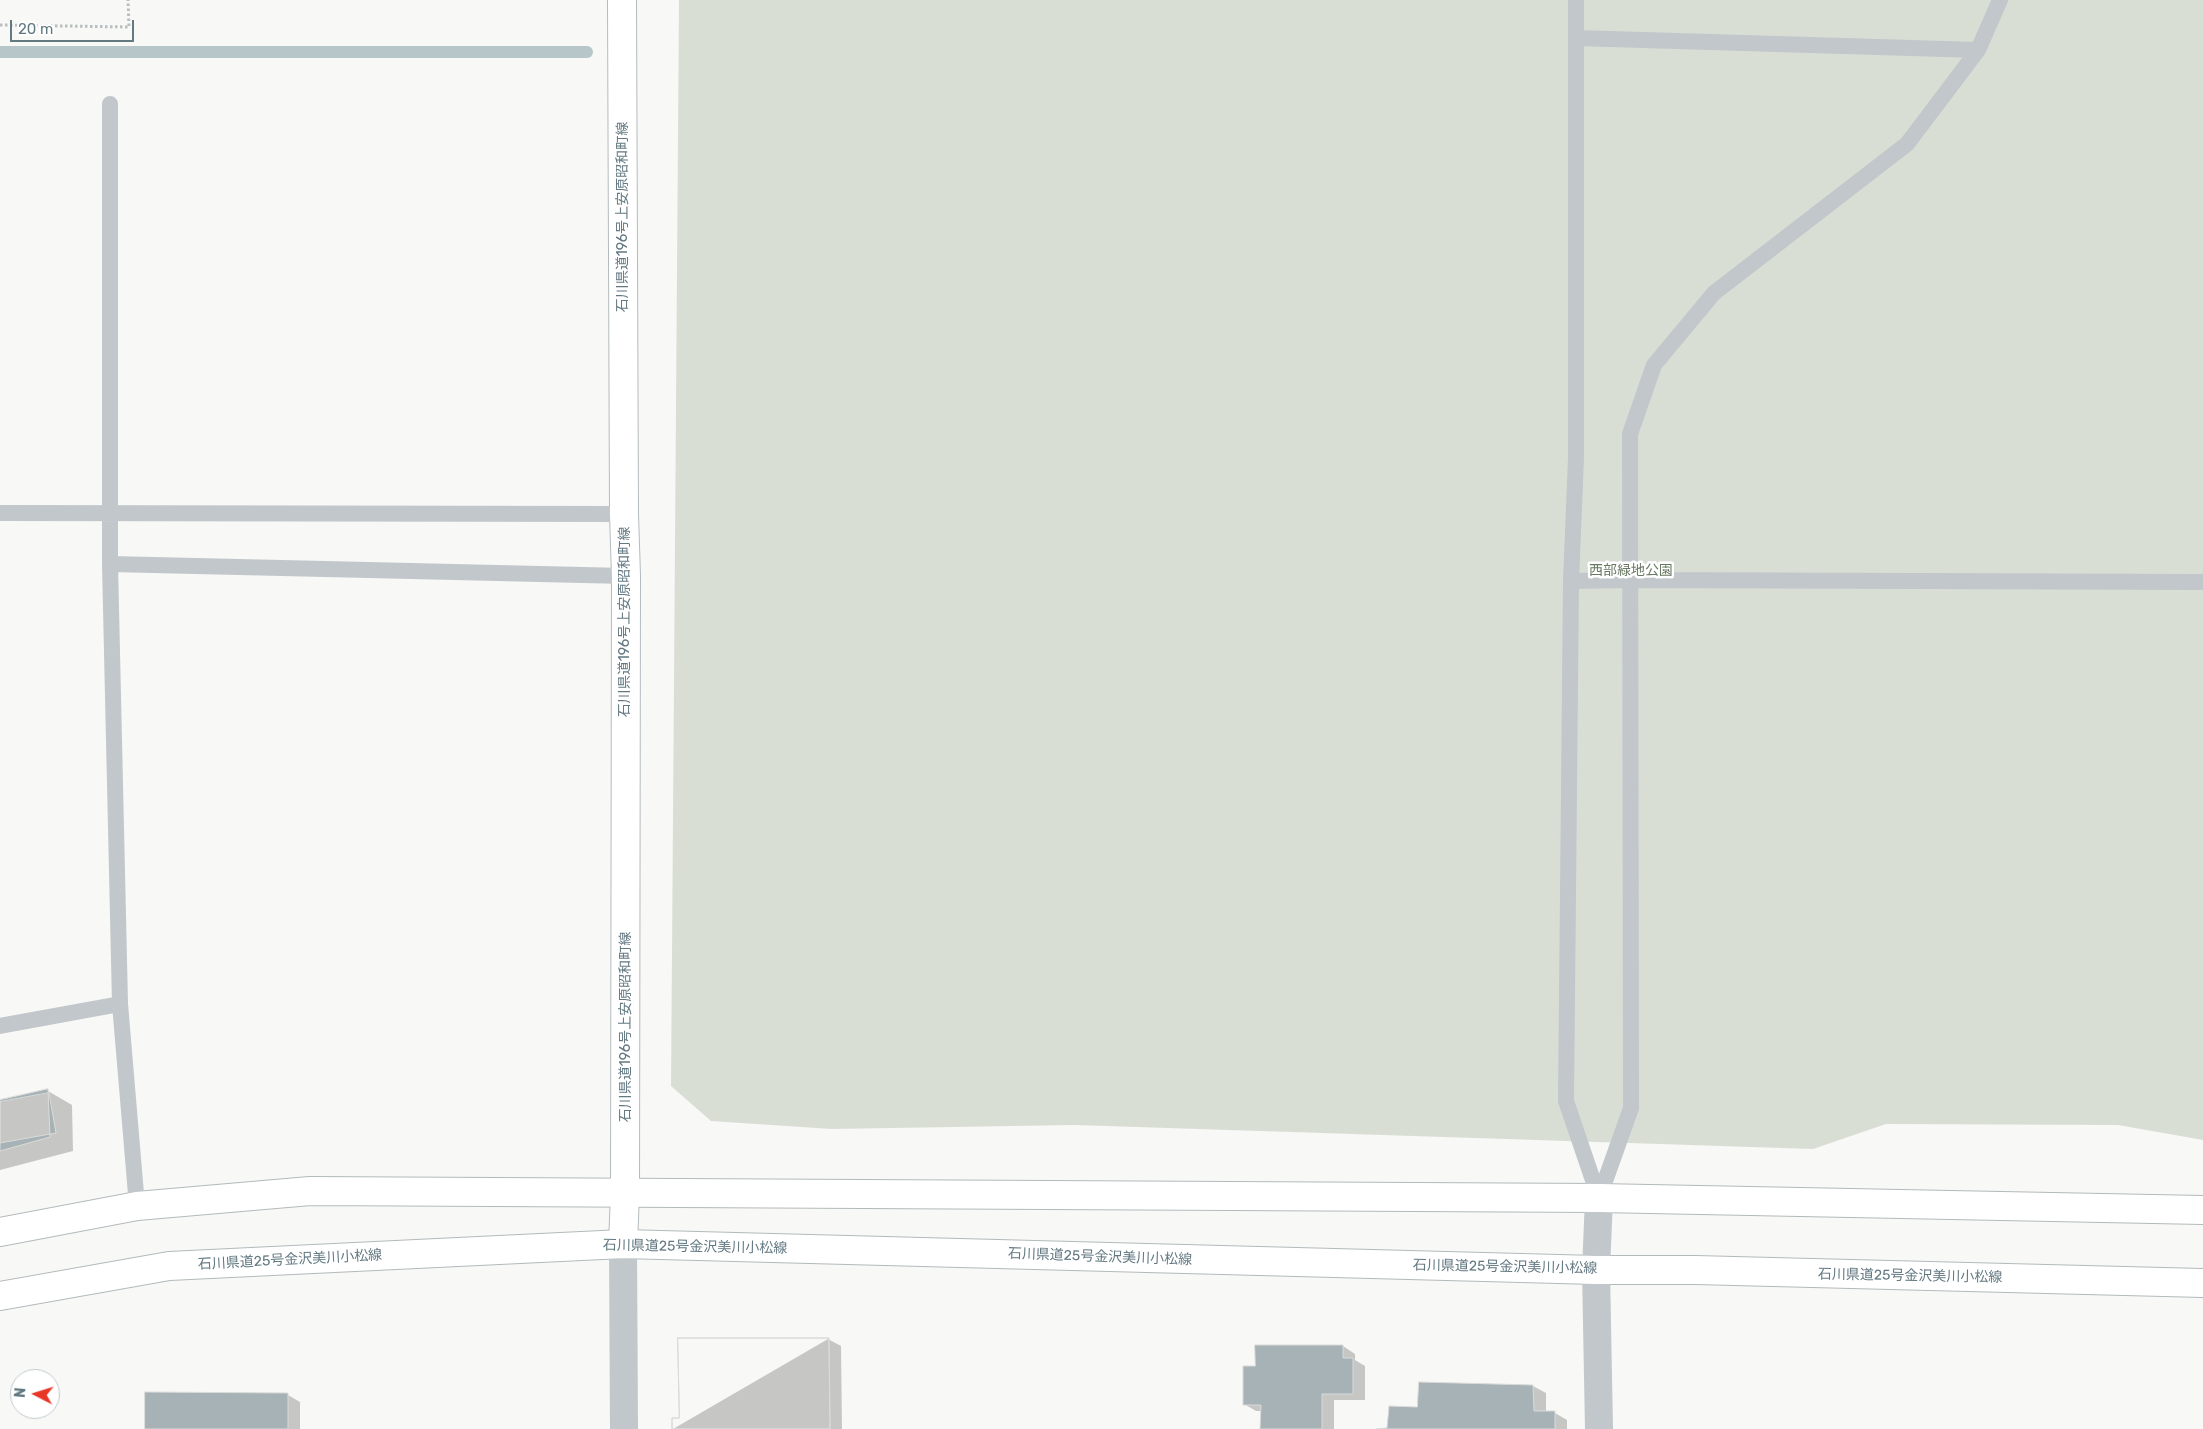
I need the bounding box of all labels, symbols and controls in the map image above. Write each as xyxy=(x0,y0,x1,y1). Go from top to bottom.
scale bar xyxy=(12,10,136,42)
text: 20 m xyxy=(18,20,53,38)
street label: 石川県道196号上安原昭和町線 xyxy=(615,122,631,312)
street label: 石川県道196号上安原昭和町線 xyxy=(617,527,633,717)
park label: 西部緑地公園 xyxy=(1589,563,1673,579)
street label: 石川県道196号上安原昭和町線 xyxy=(618,932,634,1122)
street label: 石川県道25号金沢美川小松線 xyxy=(603,1237,787,1257)
street label: 石川県道25号金沢美川小松線 xyxy=(1007,1245,1193,1269)
street label: 石川県道25号金沢美川小松線 xyxy=(197,1247,383,1273)
street label: 石川県道25号金沢美川小松線 xyxy=(1413,1257,1597,1277)
street label: 石川県道25号金沢美川小松線 xyxy=(1818,1266,2002,1286)
north arrow xyxy=(10,1369,60,1419)
text: N xyxy=(12,1387,29,1399)

